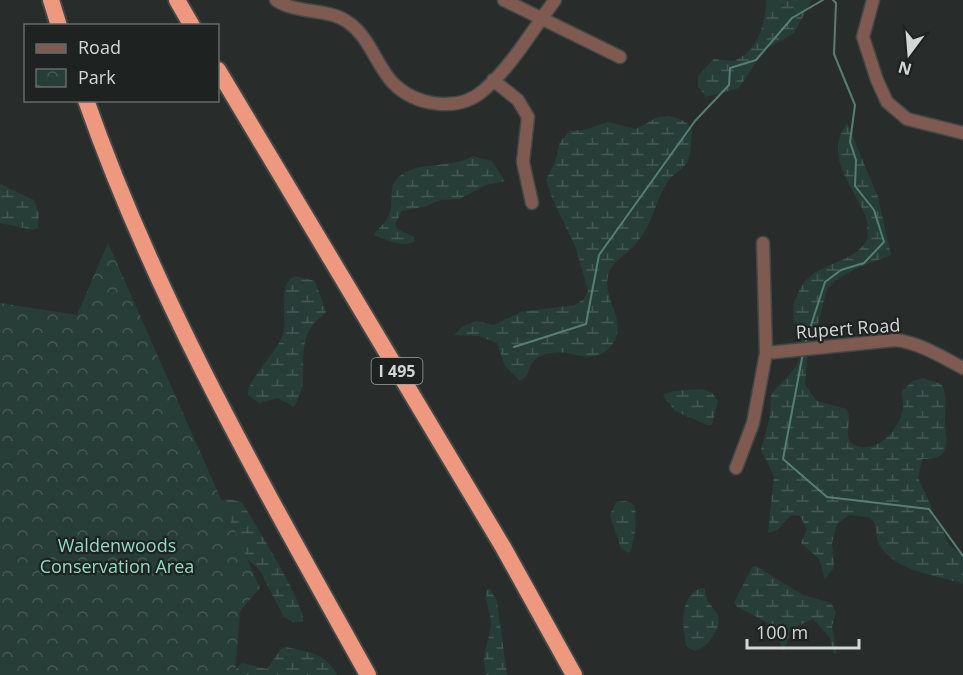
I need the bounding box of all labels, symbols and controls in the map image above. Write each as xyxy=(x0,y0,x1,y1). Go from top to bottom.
legend xyxy=(24,24,219,102)
north arrow xyxy=(879,24,939,84)
text: Road xyxy=(78,35,121,59)
text: N xyxy=(896,56,914,81)
text: Park xyxy=(78,65,116,89)
street label: Rupert Road xyxy=(795,312,901,344)
road number: I 495 xyxy=(372,358,422,384)
park label: Waldenwoods Conservation Area xyxy=(40,533,194,578)
scale bar xyxy=(747,612,860,650)
text: 100 m xyxy=(756,620,808,644)

